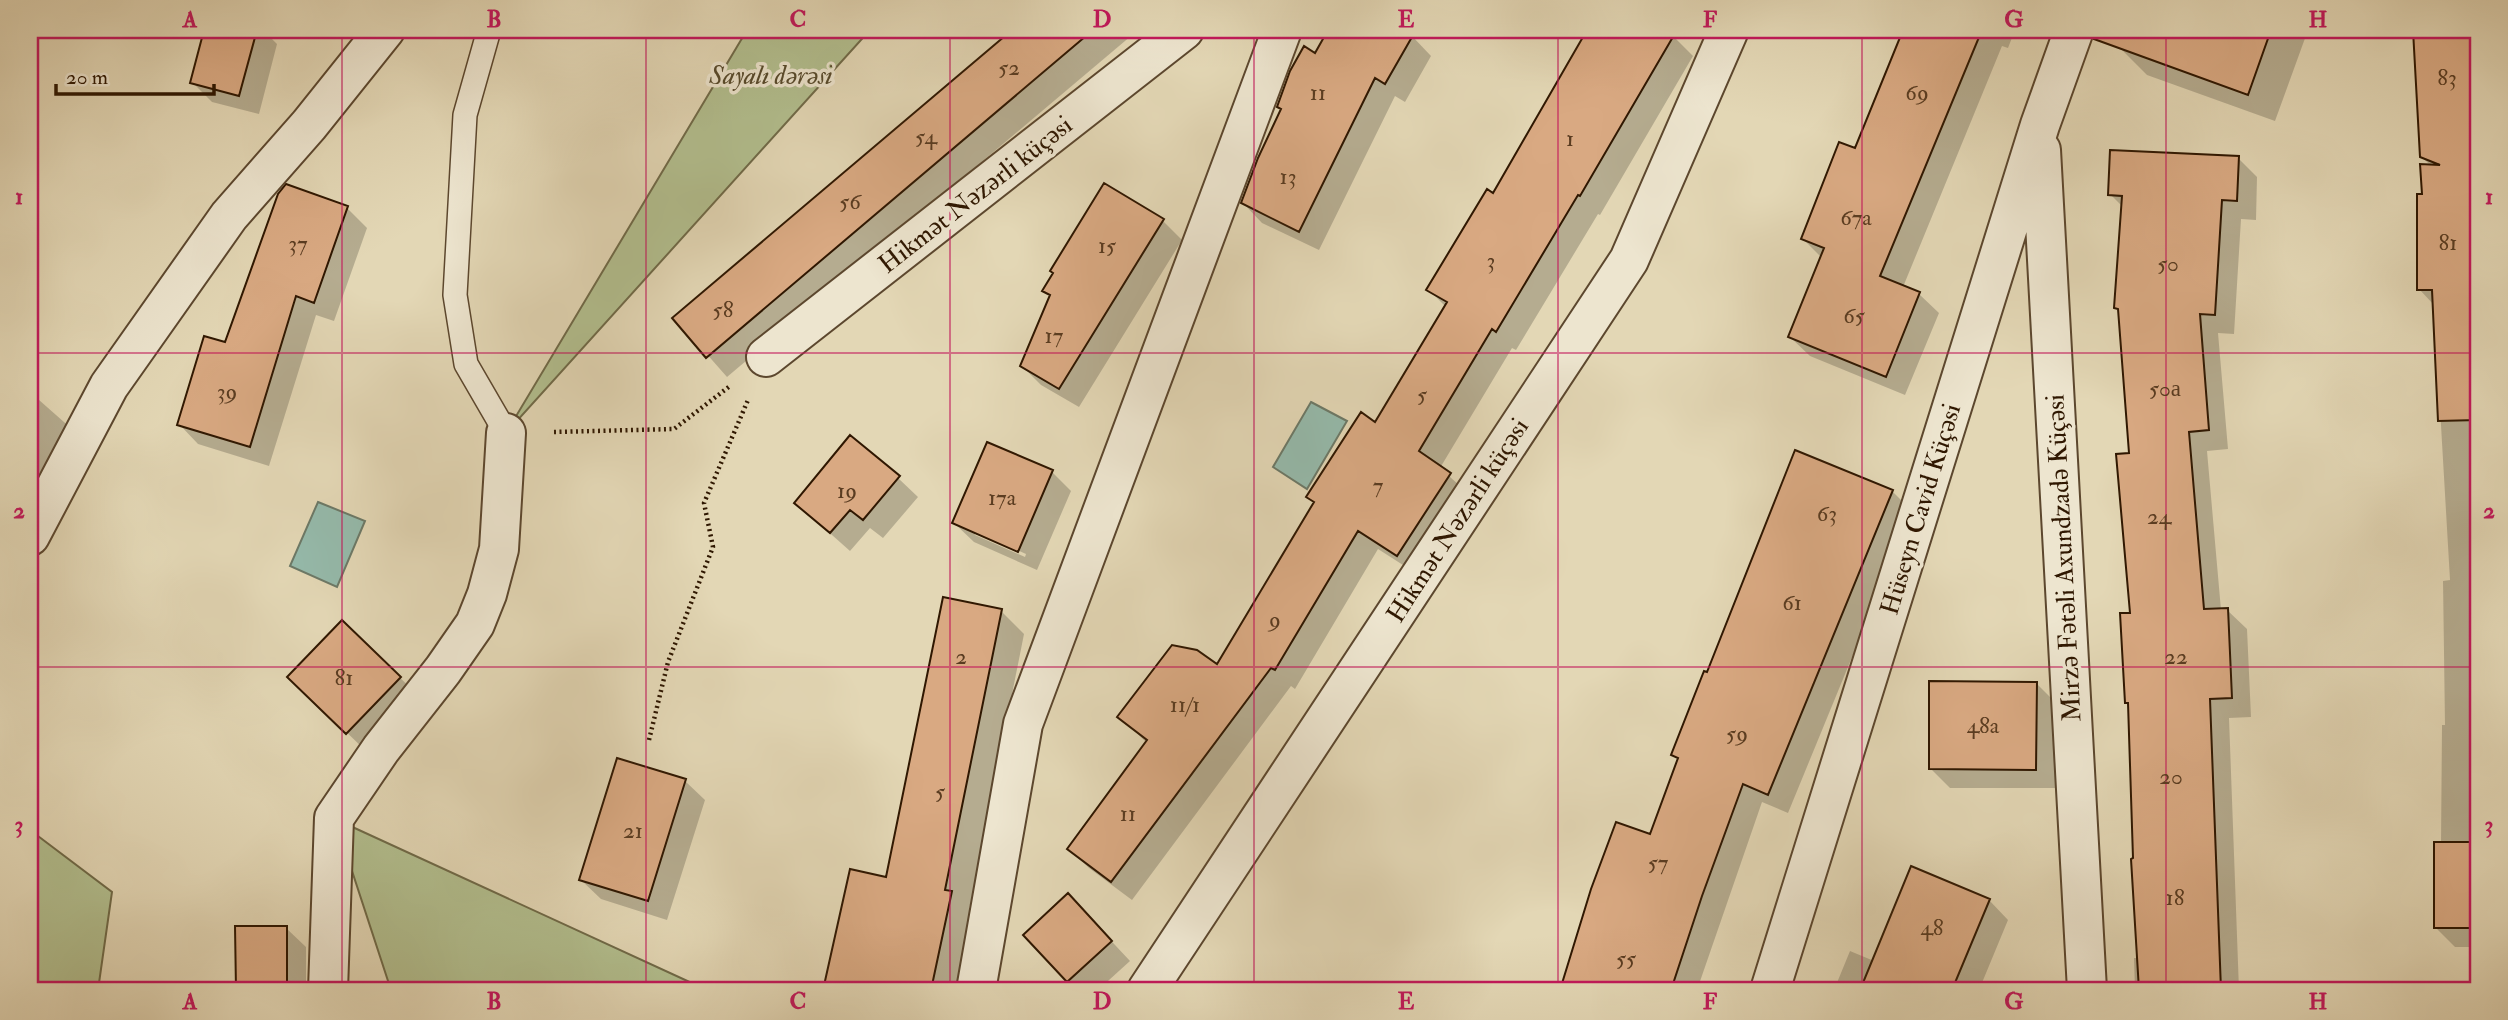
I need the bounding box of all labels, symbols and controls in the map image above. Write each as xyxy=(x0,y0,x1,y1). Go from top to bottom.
text: A xyxy=(182,5,198,34)
text: B xyxy=(486,5,502,34)
text: C xyxy=(790,5,806,34)
text: D xyxy=(1093,5,1111,34)
text: E xyxy=(1398,5,1415,34)
text: F xyxy=(1703,5,1718,34)
text: G xyxy=(2004,5,2024,34)
text: H xyxy=(2309,5,2328,34)
scale bar xyxy=(56,52,214,96)
house number: 52 xyxy=(998,53,1020,82)
park label: Sayalı dərəsi xyxy=(708,60,833,92)
house number: 83 xyxy=(2437,63,2457,92)
text: 20 m xyxy=(66,64,108,91)
house number: 11 xyxy=(1310,78,1326,107)
house number: 69 xyxy=(1905,78,1929,107)
street label: Hikmət Nəzərli küçəsi xyxy=(872,109,1079,280)
house number: 54 xyxy=(915,122,939,151)
house number: 1 xyxy=(1566,124,1574,153)
house number: 13 xyxy=(1279,162,1297,191)
text: 1 xyxy=(15,182,23,211)
text: 1 xyxy=(2485,182,2493,211)
house number: 56 xyxy=(839,187,862,216)
house number: 67a xyxy=(1840,203,1872,232)
house number: 81 xyxy=(2438,228,2458,257)
house number: 37 xyxy=(288,229,308,258)
house number: 15 xyxy=(1098,231,1116,260)
house number: 3 xyxy=(1487,246,1495,275)
house number: 50 xyxy=(2157,249,2179,278)
house number: 58 xyxy=(713,295,734,324)
house number: 65 xyxy=(1843,301,1865,330)
house number: 17 xyxy=(1045,321,1064,350)
house number: 50а xyxy=(2149,374,2181,403)
house number: 39 xyxy=(217,377,237,406)
house number: 5 xyxy=(1417,380,1427,409)
street label: Mirzə Fətəli Axundzadə Küçəsi xyxy=(2039,393,2089,723)
street label: Hüseyn Cavid Küçəsi xyxy=(1874,400,1968,619)
street label: Hikmət Nəzərli küçəsi xyxy=(1380,412,1536,629)
house number: 7 xyxy=(1373,471,1384,500)
house number: 19 xyxy=(837,476,857,505)
house number: 17a xyxy=(988,483,1017,512)
text: 2 xyxy=(13,496,25,525)
text: 2 xyxy=(2483,496,2495,525)
house number: 63 xyxy=(1817,499,1837,528)
house number: 24 xyxy=(2147,502,2173,531)
house number: 61 xyxy=(1782,588,1802,617)
house number: 9 xyxy=(1267,605,1281,634)
house number: 2 xyxy=(955,642,967,671)
house number: 22 xyxy=(2164,642,2188,671)
house number: 81 xyxy=(334,663,354,692)
house number: 11/1 xyxy=(1170,690,1200,719)
house number: 48a xyxy=(1967,711,2000,740)
house number: 59 xyxy=(1726,719,1748,748)
house number: 20 xyxy=(2159,762,2183,791)
house number: 5 xyxy=(935,777,945,806)
house number: 11 xyxy=(1120,799,1136,828)
text: 3 xyxy=(15,810,23,839)
text: 3 xyxy=(2485,810,2493,839)
house number: 21 xyxy=(623,816,643,845)
house number: 57 xyxy=(1648,848,1669,877)
house number: 18 xyxy=(2165,883,2185,912)
house number: 48 xyxy=(1920,913,1944,942)
house number: 55 xyxy=(1616,944,1636,973)
text: A xyxy=(182,987,198,1016)
text: B xyxy=(486,987,502,1016)
text: C xyxy=(790,987,806,1016)
text: D xyxy=(1093,987,1111,1016)
text: E xyxy=(1398,987,1415,1016)
text: F xyxy=(1703,987,1718,1016)
text: G xyxy=(2004,987,2024,1016)
text: H xyxy=(2309,987,2328,1016)

